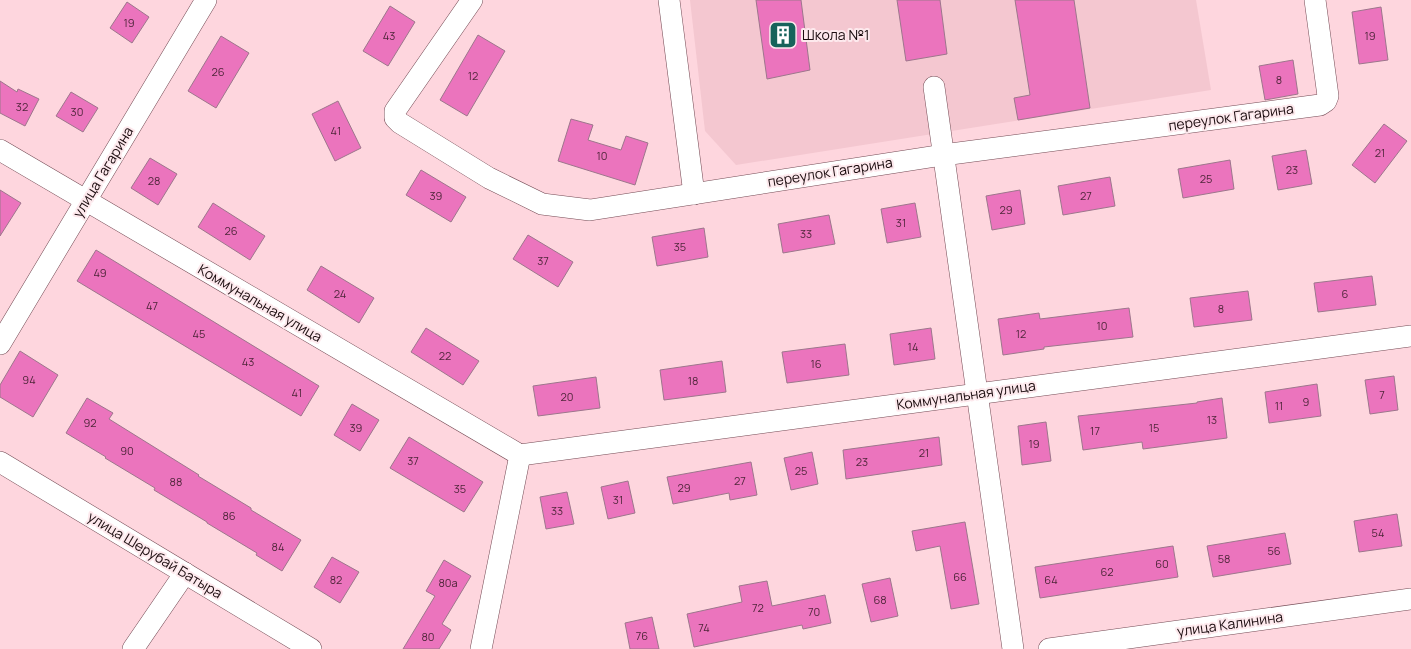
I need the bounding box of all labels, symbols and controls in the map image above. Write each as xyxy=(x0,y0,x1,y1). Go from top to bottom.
house number: 19 xyxy=(123,15,135,30)
building icon: Школа №1 xyxy=(768,20,798,50)
place label: Школа №1 xyxy=(802,25,869,44)
house number: 43 xyxy=(383,28,395,43)
house number: 19 xyxy=(1364,28,1376,43)
house number: 26 xyxy=(211,64,225,79)
house number: 12 xyxy=(468,68,478,83)
house number: 8 xyxy=(1276,72,1282,87)
street label: переулок Гагарина xyxy=(1167,98,1295,135)
house number: 32 xyxy=(16,99,28,114)
house number: 30 xyxy=(71,104,83,119)
street label: улица Гагарина xyxy=(68,123,137,221)
house number: 41 xyxy=(331,123,341,138)
house number: 21 xyxy=(1375,145,1385,160)
house number: 10 xyxy=(596,148,608,163)
street label: переулок Гагарина xyxy=(766,152,894,191)
house number: 23 xyxy=(1286,162,1298,177)
house number: 25 xyxy=(1200,171,1212,186)
house number: 28 xyxy=(148,173,160,188)
house number: 39 xyxy=(430,188,443,203)
house number: 27 xyxy=(1080,188,1092,203)
house number: 29 xyxy=(999,202,1013,217)
house number: 31 xyxy=(896,215,906,230)
house number: 26 xyxy=(224,223,238,238)
house number: 33 xyxy=(800,226,812,241)
house number: 35 xyxy=(674,239,686,254)
house number: 37 xyxy=(537,253,549,268)
street label: Коммунальная улица xyxy=(195,259,326,346)
house number: 49 xyxy=(93,265,107,280)
house number: 24 xyxy=(334,286,346,301)
house number: 6 xyxy=(1342,286,1349,301)
house number: 47 xyxy=(146,298,158,313)
house number: 8 xyxy=(1218,301,1224,316)
house number: 10 xyxy=(1096,318,1108,333)
house number: 45 xyxy=(193,326,205,341)
house number: 12 xyxy=(1016,326,1026,341)
house number: 14 xyxy=(908,339,918,354)
house number: 22 xyxy=(439,348,451,363)
house number: 43 xyxy=(242,354,254,369)
house number: 16 xyxy=(810,356,822,371)
house number: 94 xyxy=(22,372,36,387)
house number: 18 xyxy=(688,373,698,388)
street label: Коммунальная улица xyxy=(895,375,1037,414)
house number: 41 xyxy=(292,385,302,400)
house number: 7 xyxy=(1379,387,1385,402)
house number: 20 xyxy=(561,389,573,404)
house number: 9 xyxy=(1303,394,1310,409)
house number: 11 xyxy=(1275,398,1283,413)
house number: 13 xyxy=(1207,412,1217,427)
house number: 92 xyxy=(83,415,97,430)
house number: 39 xyxy=(350,420,363,435)
house number: 15 xyxy=(1149,420,1159,435)
house number: 17 xyxy=(1090,423,1100,438)
house number: 19 xyxy=(1028,436,1040,451)
house number: 90 xyxy=(120,443,134,458)
house number: 21 xyxy=(919,445,929,460)
house number: 37 xyxy=(407,453,419,468)
house number: 23 xyxy=(856,454,868,469)
house number: 25 xyxy=(795,463,807,478)
house number: 27 xyxy=(734,473,746,488)
house number: 88 xyxy=(170,474,182,489)
house number: 29 xyxy=(677,480,691,495)
house number: 35 xyxy=(454,481,466,496)
house number: 31 xyxy=(613,492,623,507)
house number: 33 xyxy=(551,503,563,518)
street label: улица Шерубай Батыра xyxy=(84,507,226,602)
house number: 86 xyxy=(222,508,236,523)
house number: 54 xyxy=(1372,525,1384,540)
house number: 84 xyxy=(272,539,284,554)
house number: 56 xyxy=(1267,543,1281,558)
house number: 58 xyxy=(1218,551,1230,566)
house number: 60 xyxy=(1155,556,1169,571)
house number: 62 xyxy=(1100,564,1114,579)
house number: 66 xyxy=(953,569,967,584)
house number: 82 xyxy=(330,572,342,587)
house number: 64 xyxy=(1044,572,1058,587)
house number: 80а xyxy=(438,575,458,590)
house number: 68 xyxy=(873,592,887,607)
house number: 72 xyxy=(752,600,764,615)
house number: 70 xyxy=(808,604,820,619)
street label: улица Калинина xyxy=(1176,607,1284,640)
house number: 74 xyxy=(698,620,710,635)
house number: 76 xyxy=(636,628,648,643)
house number: 80 xyxy=(421,629,435,644)

